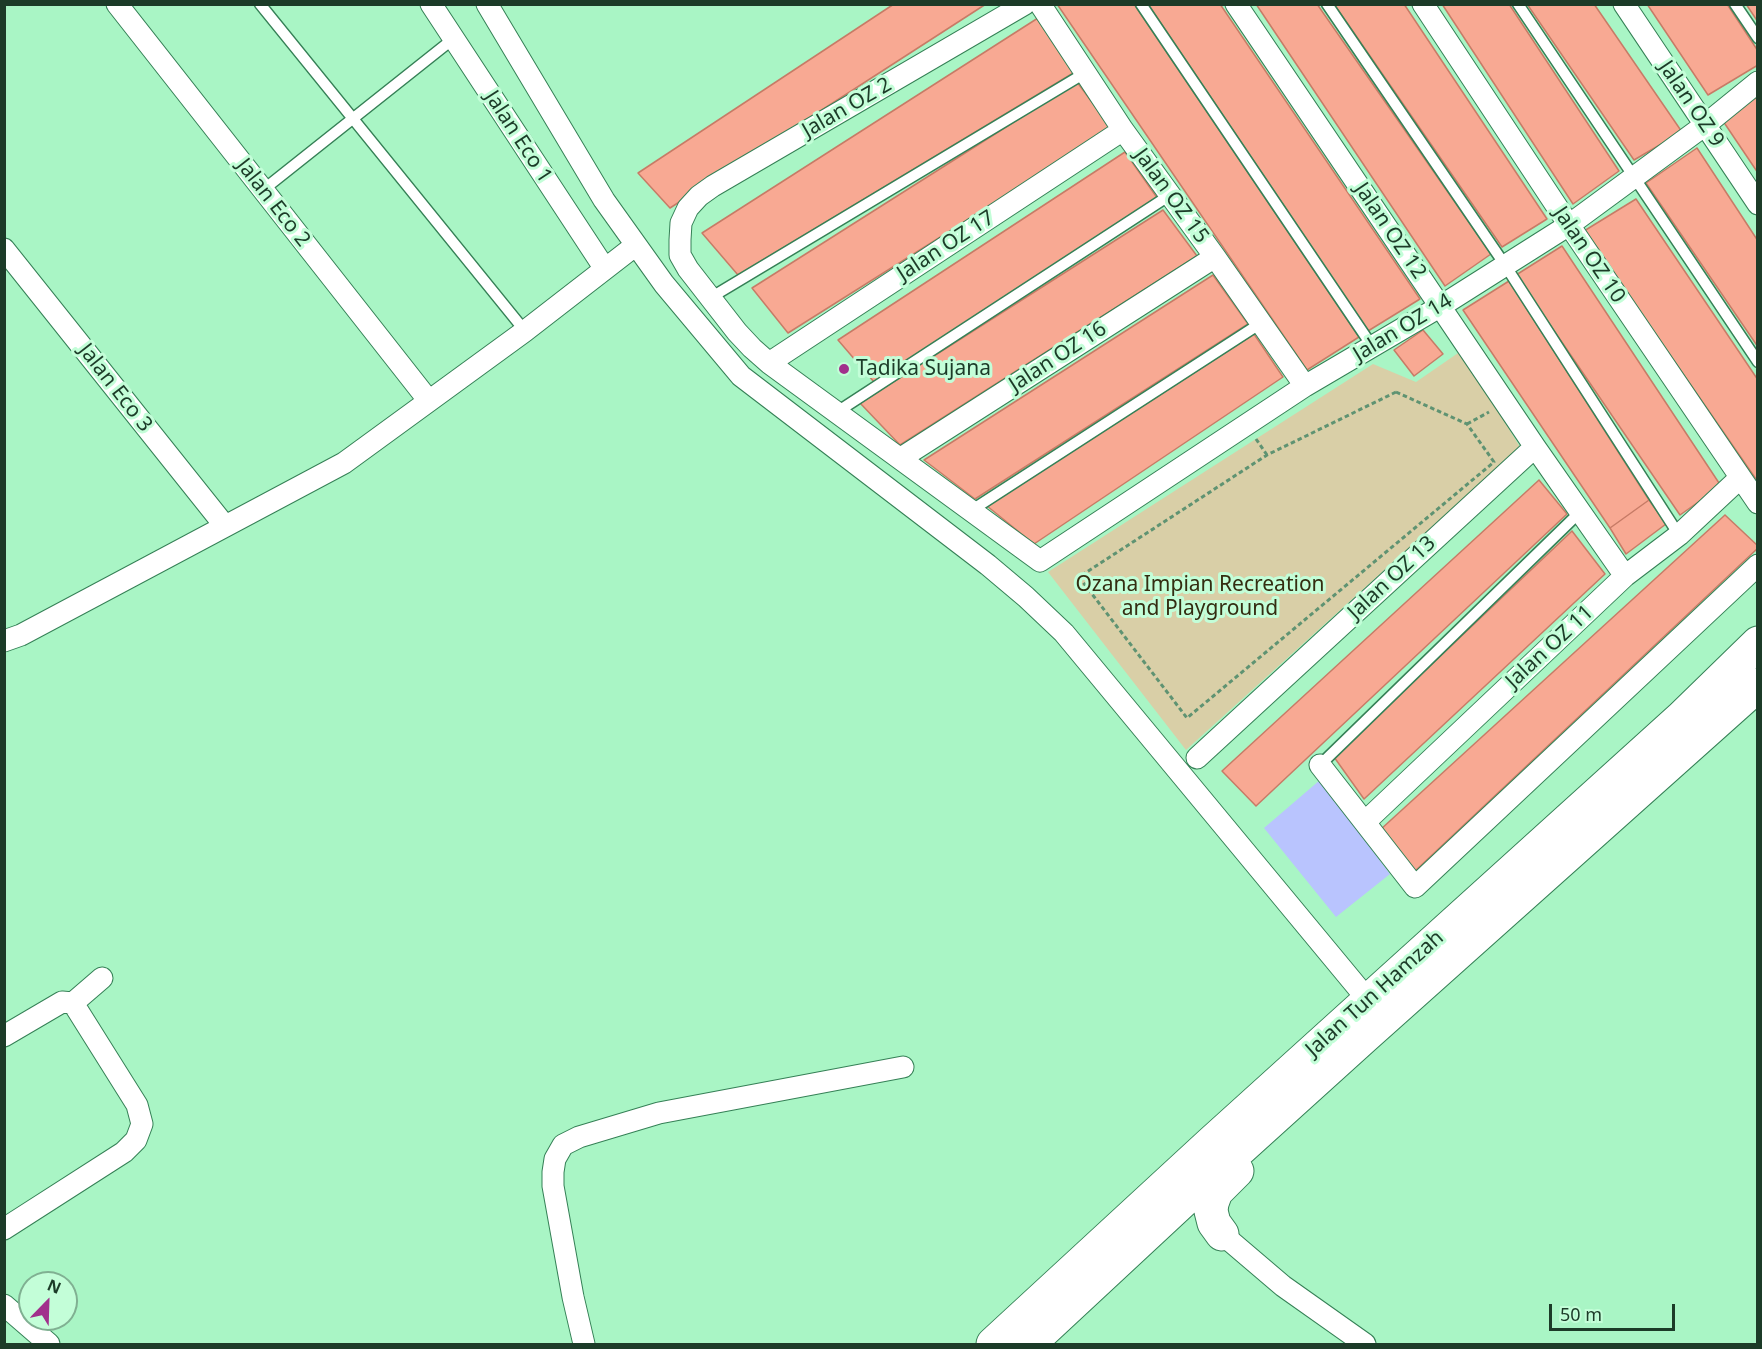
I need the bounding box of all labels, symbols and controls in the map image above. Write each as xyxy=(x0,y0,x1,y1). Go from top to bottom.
street label: Jalan OZ 9 xyxy=(1653,56,1729,152)
street label: Jalan OZ 2 xyxy=(798,72,896,144)
street label: Jalan Eco 1 xyxy=(479,86,557,188)
street label: Jalan OZ 15 xyxy=(1128,144,1214,248)
street label: Jalan Eco 2 xyxy=(231,154,315,252)
street label: Jalan OZ 12 xyxy=(1349,178,1431,284)
street label: Jalan OZ 10 xyxy=(1548,202,1630,308)
street label: Jalan OZ 17 xyxy=(893,205,999,287)
street label: Jalan OZ 14 xyxy=(1349,289,1457,367)
street label: Jalan OZ 16 xyxy=(1005,316,1111,398)
street label: Jalan Eco 3 xyxy=(73,339,157,437)
place label: Tadika Sujana xyxy=(856,356,991,382)
marker: Tadika Sujana xyxy=(837,362,851,376)
street label: Jalan OZ 13 xyxy=(1343,531,1441,625)
park label: Ozana Impian Recreation and Playground xyxy=(1075,572,1325,622)
street label: Jalan OZ 11 xyxy=(1501,600,1599,694)
street label: Jalan Tun Hamzah xyxy=(1301,925,1449,1063)
north arrow xyxy=(18,1271,78,1331)
text: N xyxy=(44,1274,65,1299)
scale bar xyxy=(1552,1292,1678,1330)
text: 50 m xyxy=(1560,1302,1602,1326)

